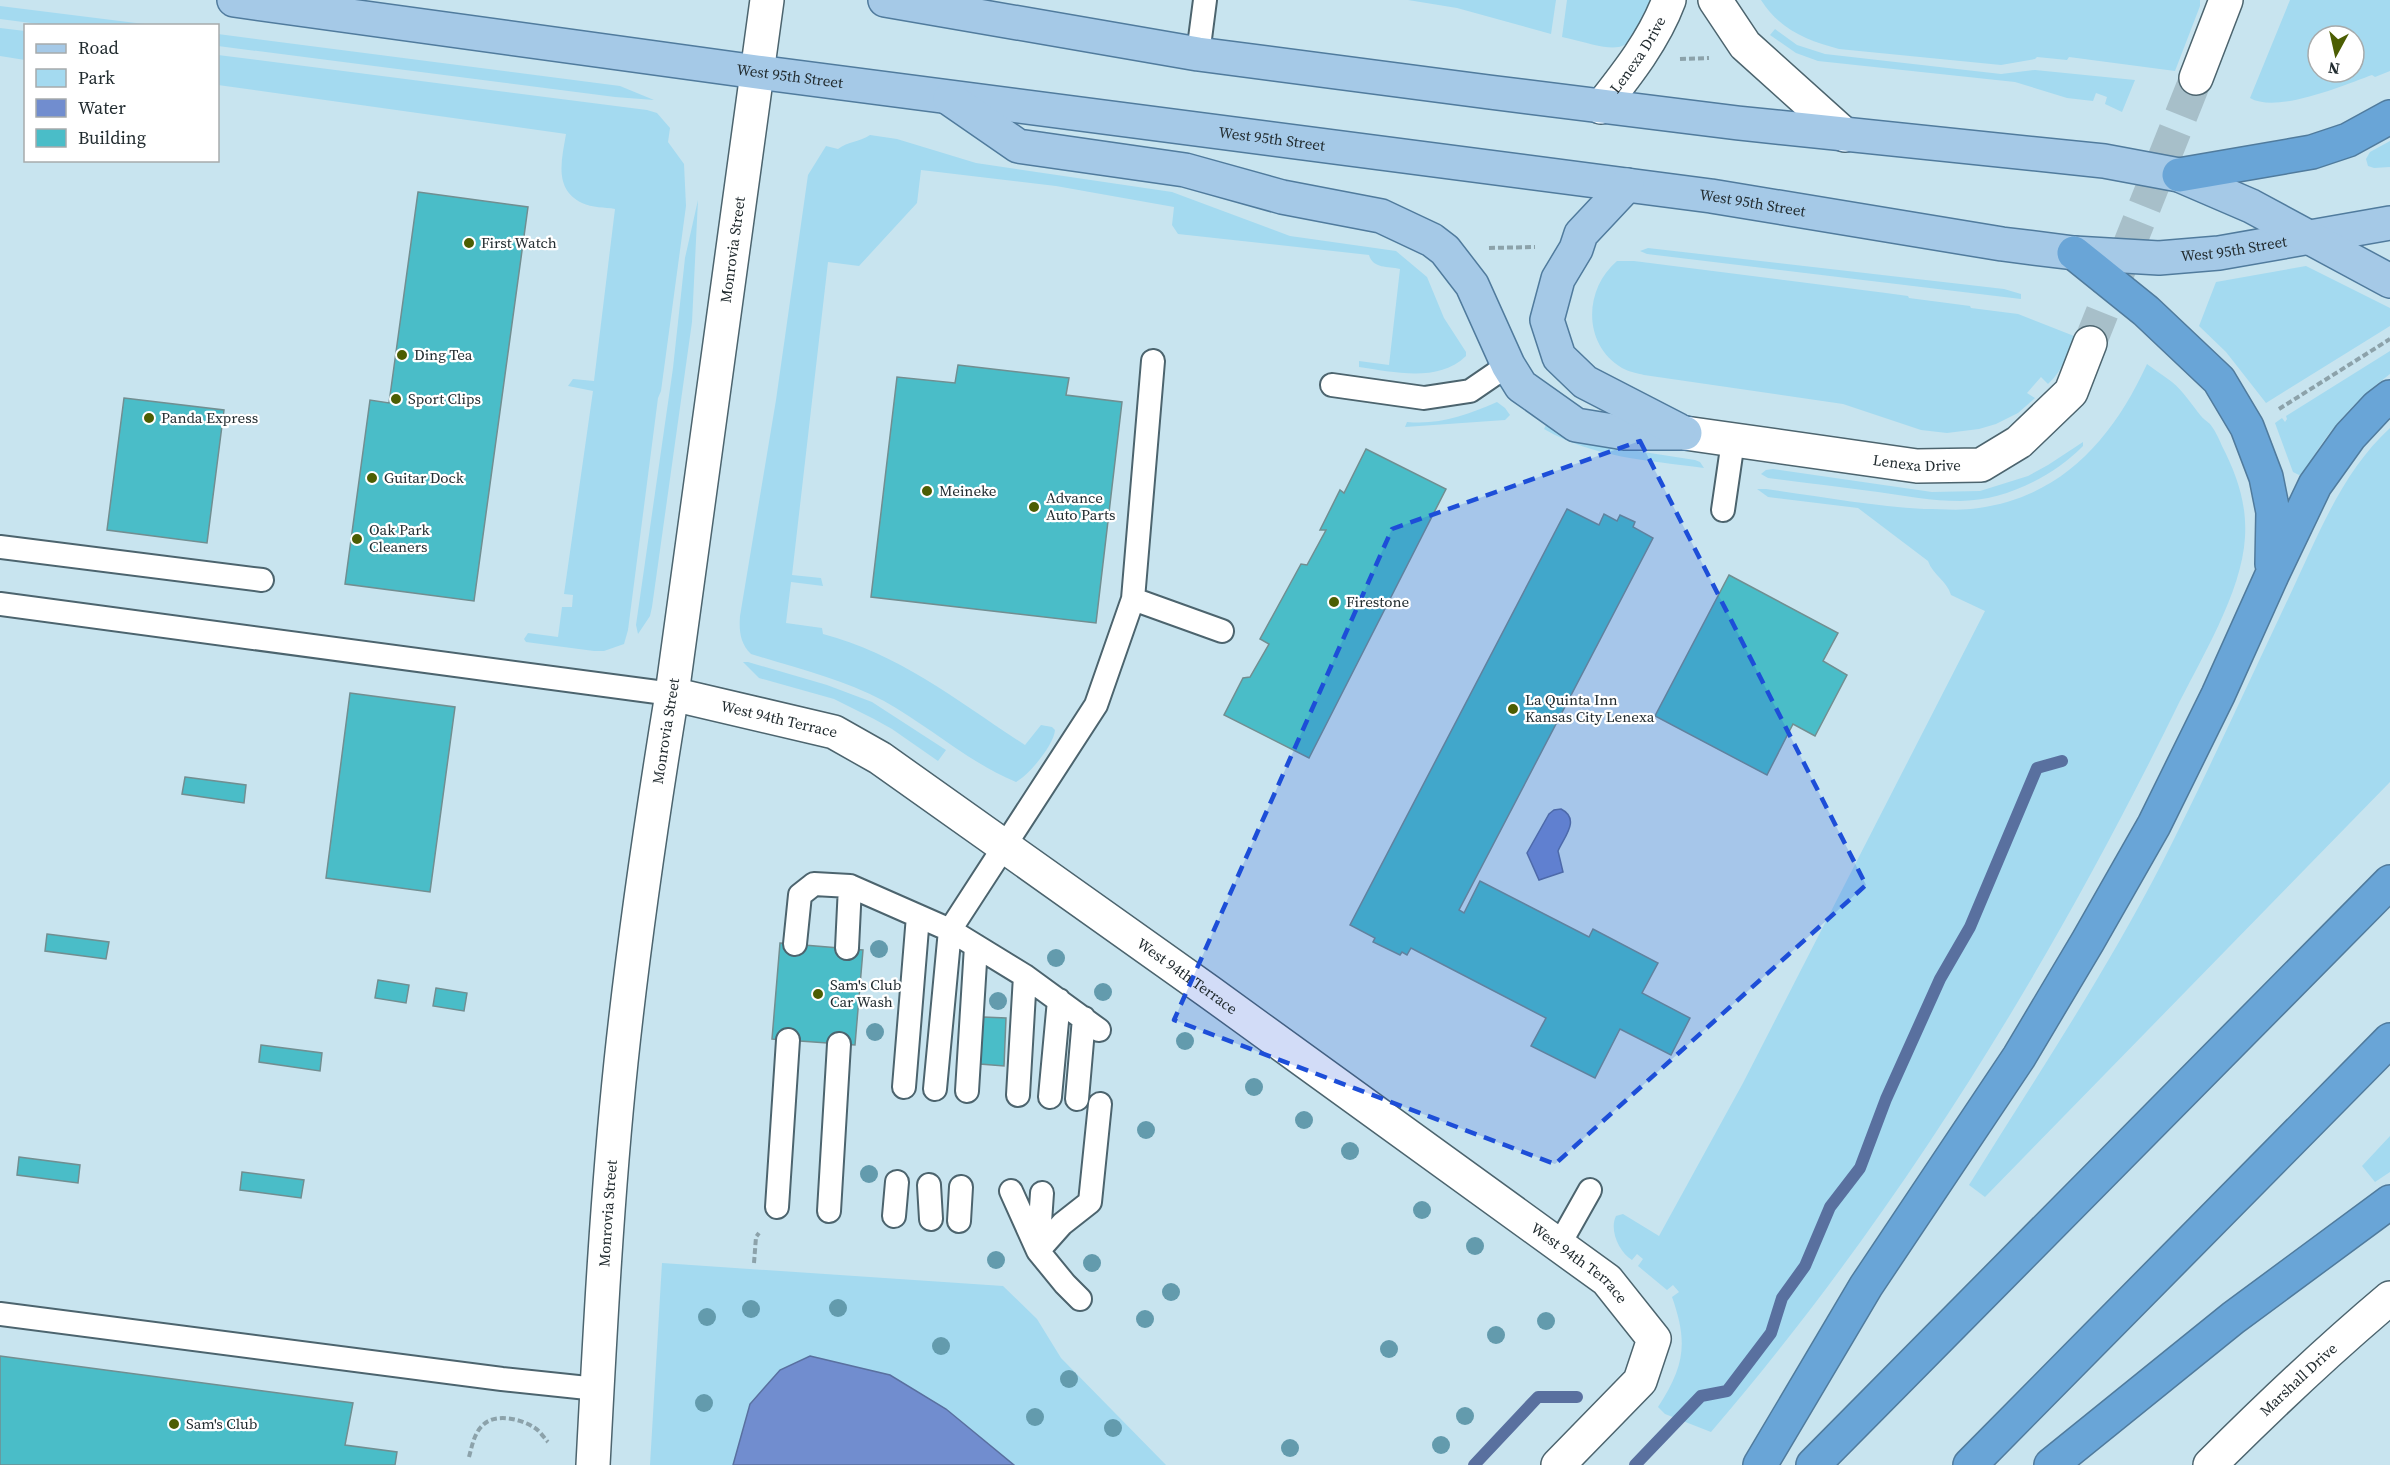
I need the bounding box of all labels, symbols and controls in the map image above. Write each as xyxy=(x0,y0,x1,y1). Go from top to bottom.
street label: Lenexa Drive xyxy=(1605,12,1671,98)
legend xyxy=(24,24,219,162)
north arrow xyxy=(2306,24,2366,84)
text: Road xyxy=(78,35,119,60)
text: N xyxy=(2326,57,2341,81)
street label: West 95th Street xyxy=(735,58,844,93)
text: Park xyxy=(78,65,115,90)
text: Water xyxy=(78,95,126,120)
street label: West 95th Street xyxy=(1217,121,1326,156)
text: Building xyxy=(78,125,146,150)
street label: West 95th Street xyxy=(1698,184,1807,221)
street label: Monrovia Street xyxy=(715,195,750,304)
street label: West 95th Street xyxy=(2180,230,2289,266)
place label: First Watch xyxy=(481,232,557,253)
marker: First Watch xyxy=(462,236,476,250)
place label: Ding Tea xyxy=(414,344,473,365)
marker: Ding Tea xyxy=(395,348,409,362)
place label: Sport Clips xyxy=(408,388,481,409)
marker: Sport Clips xyxy=(389,392,403,406)
place label: Panda Express xyxy=(161,407,258,428)
marker: Panda Express xyxy=(142,411,156,425)
street label: Lenexa Drive xyxy=(1872,449,1961,476)
place label: Guitar Dock xyxy=(384,467,465,488)
marker: Guitar Dock xyxy=(365,471,379,485)
place label: Meineke xyxy=(939,480,997,501)
marker: Meineke xyxy=(920,484,934,498)
place label: Advance Auto Parts xyxy=(1046,487,1115,525)
marker: Advance Auto Parts xyxy=(1027,500,1041,514)
place label: Oak Park Cleaners xyxy=(369,519,431,557)
marker: Oak Park Cleaners xyxy=(350,532,364,546)
place label: Firestone xyxy=(1346,591,1410,612)
marker: Firestone xyxy=(1327,595,1341,609)
street label: Monrovia Street xyxy=(647,677,684,786)
place label: La Quinta Inn Kansas City Lenexa xyxy=(1525,689,1655,727)
street label: West 94th Terrace xyxy=(719,695,840,743)
marker: La Quinta Inn Kansas City Lenexa xyxy=(1506,702,1520,716)
street label: West 94th Terrace xyxy=(1133,933,1242,1019)
place label: Sam's Club Car Wash xyxy=(830,974,901,1012)
marker: Sam's Club Car Wash xyxy=(811,987,825,1001)
street label: Monrovia Street xyxy=(593,1159,622,1267)
street label: West 94th Terrace xyxy=(1527,1217,1633,1308)
street label: Marshall Drive xyxy=(2255,1338,2342,1421)
place label: Sam's Club xyxy=(186,1413,257,1434)
marker: Sam's Club xyxy=(167,1417,181,1431)

